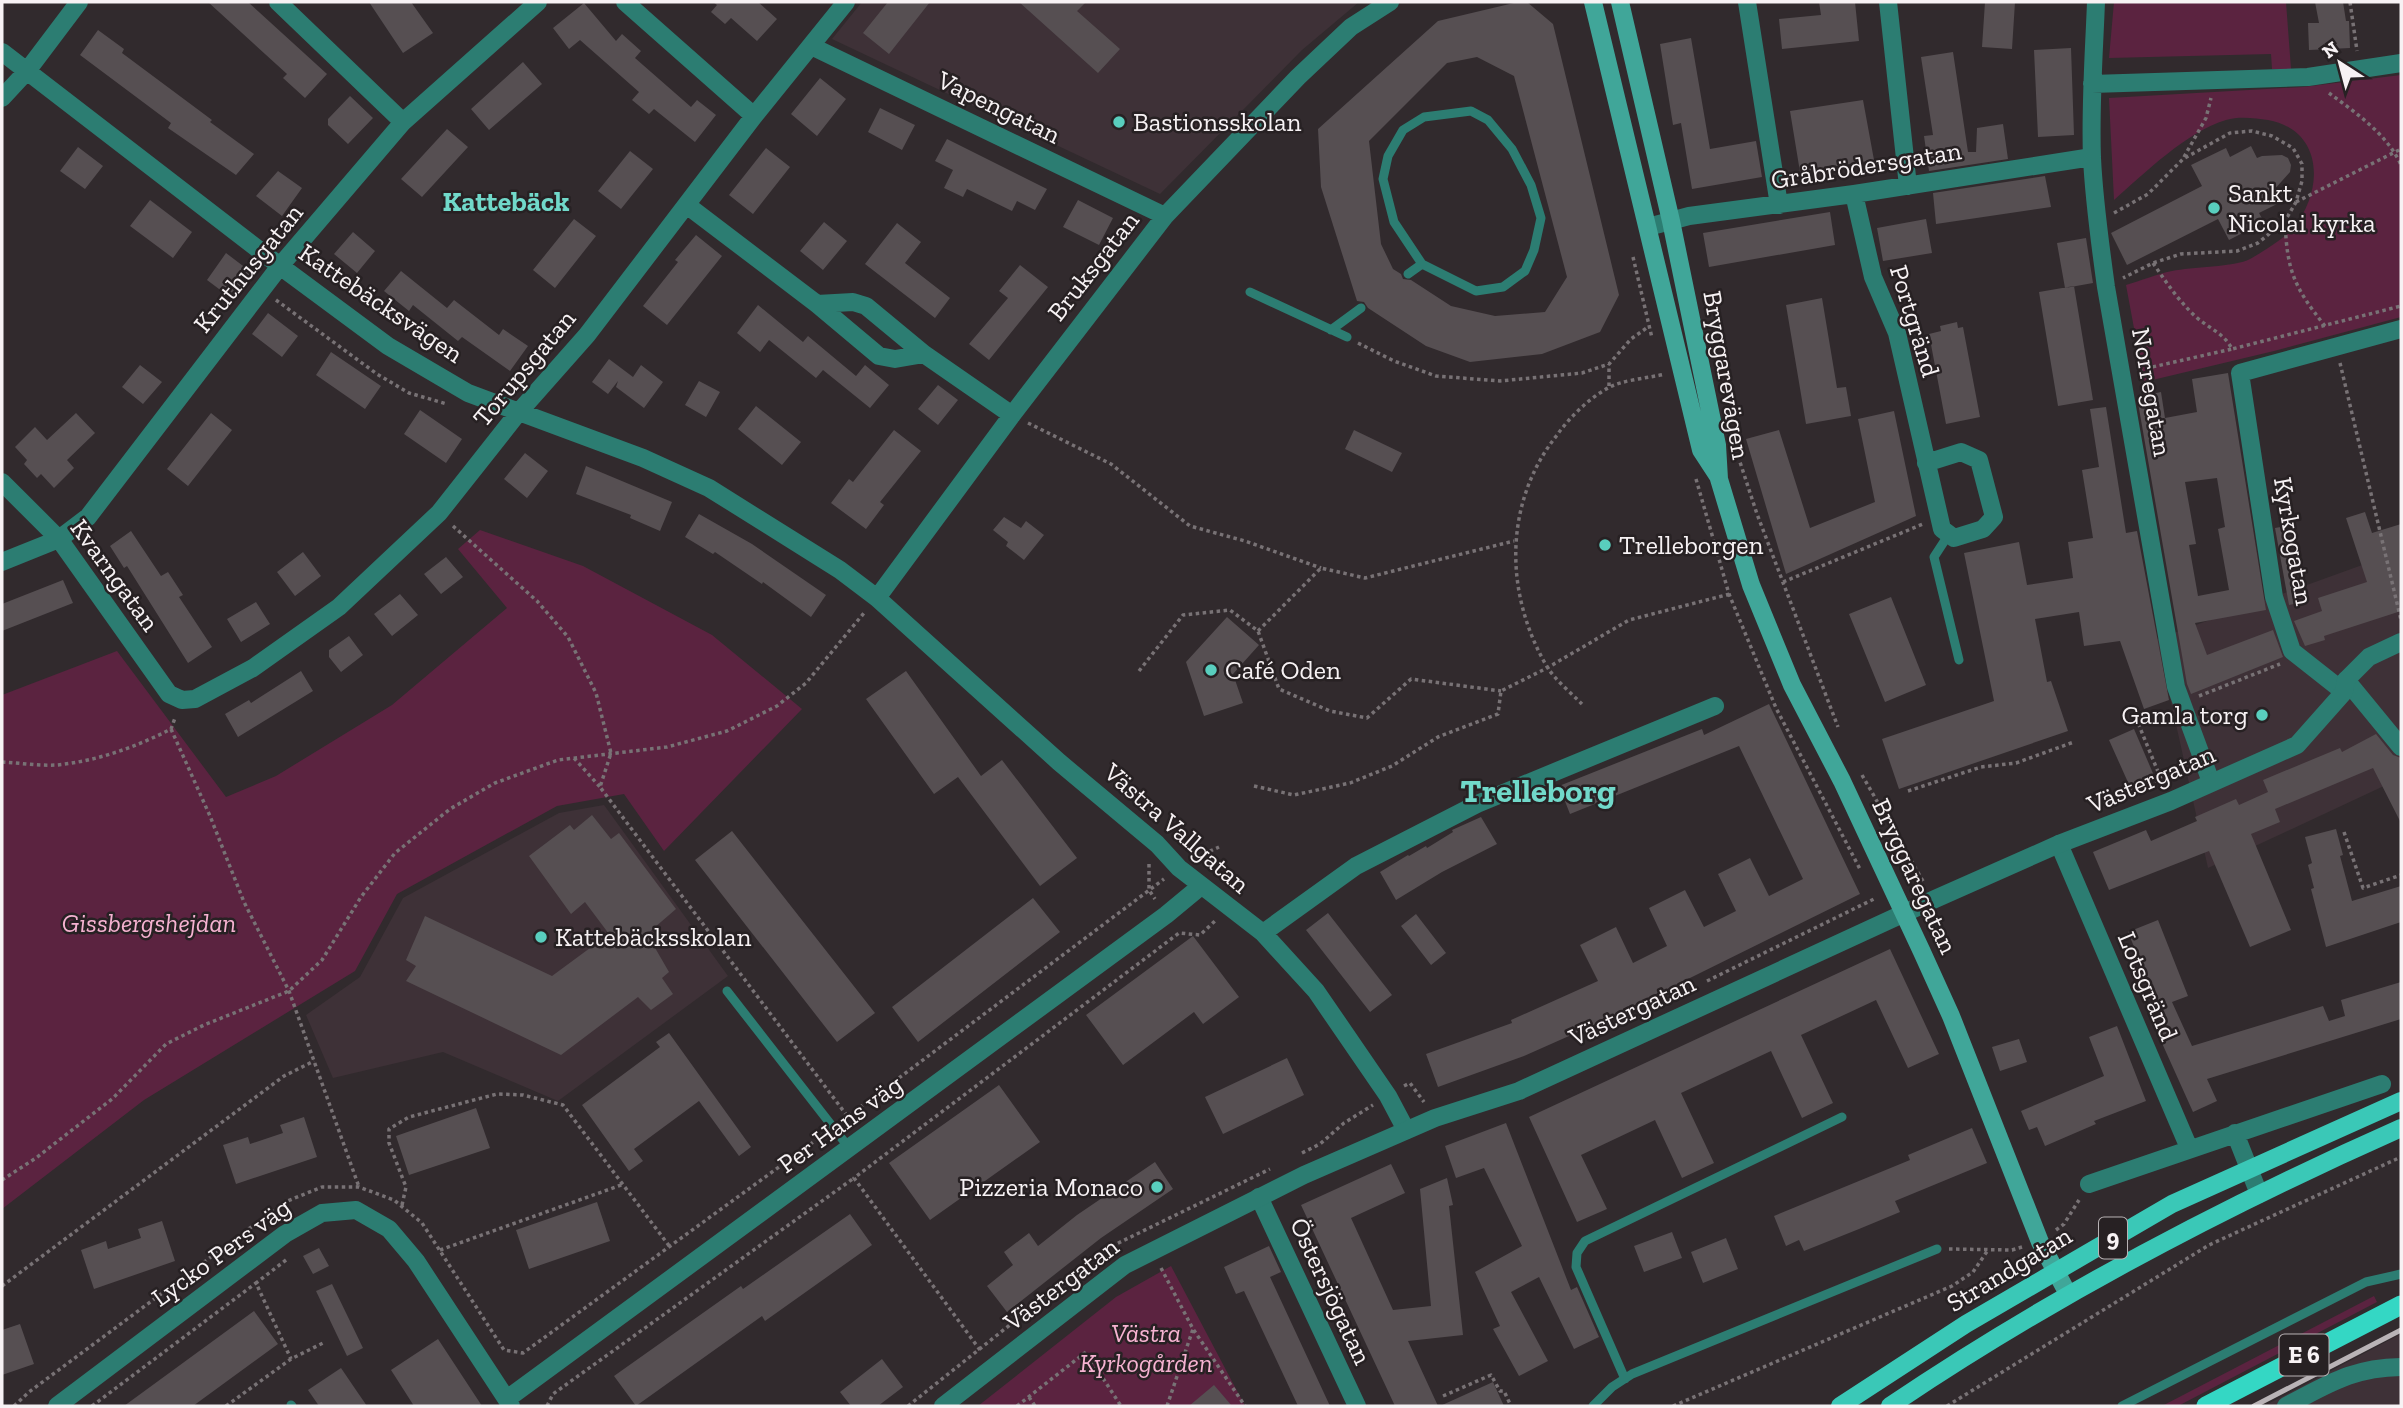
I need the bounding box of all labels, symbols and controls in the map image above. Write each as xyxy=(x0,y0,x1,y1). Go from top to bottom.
north arrow xyxy=(2305,28,2375,98)
text: N xyxy=(2318,36,2343,63)
street label: Vapengatan xyxy=(931,63,1066,151)
place label: Bastionsskolan xyxy=(1133,106,1301,138)
marker: Bastionsskolan xyxy=(1111,114,1127,130)
street label: Gråbrödersgatan xyxy=(1769,134,1964,196)
place label: Sankt Nicolai kyrka xyxy=(2228,177,2376,239)
district label: Kattebäck xyxy=(442,185,570,218)
street label: Kruthusgatan xyxy=(186,197,310,339)
marker: Sankt Nicolai kyrka xyxy=(2206,200,2222,216)
street label: Bruksgatan xyxy=(1040,205,1146,327)
street label: Kattebäcksvägen xyxy=(293,236,469,370)
street label: Portgränd xyxy=(1883,261,1947,381)
street label: Bryggarevägen xyxy=(1696,288,1758,462)
street label: Torupsgatan xyxy=(466,303,582,433)
street label: Norregatan xyxy=(2125,325,2179,459)
street label: Kyrkogatan xyxy=(2267,474,2321,608)
street label: Kvarngatan xyxy=(64,513,166,637)
place label: Trelleborgen xyxy=(1619,529,1764,561)
marker: Trelleborgen xyxy=(1597,537,1613,553)
place label: Café Oden xyxy=(1225,654,1341,686)
marker: Café Oden xyxy=(1203,662,1219,678)
place label: Gamla torg xyxy=(2122,699,2248,731)
marker: Gamla torg xyxy=(2254,707,2270,723)
street label: Västergatan xyxy=(2081,738,2220,821)
street label: Västra Vallgatan xyxy=(1097,755,1257,900)
district label: Trelleborg xyxy=(1460,771,1616,810)
street label: Bryggaregatan xyxy=(1865,793,1965,959)
park label: Gissbergshejdan xyxy=(62,907,236,939)
place label: Kattebäcksskolan xyxy=(555,921,751,953)
street label: Lotsgränd xyxy=(2111,927,2185,1045)
marker: Kattebäcksskolan xyxy=(533,929,549,945)
street label: Västergatan xyxy=(1563,967,1700,1054)
street label: Per Hans väg xyxy=(771,1068,909,1180)
place label: Pizzeria Monaco xyxy=(959,1171,1143,1203)
marker: Pizzeria Monaco xyxy=(1149,1179,1165,1195)
street label: Lycko Pers väg xyxy=(145,1191,297,1313)
street label: Östersjögatan xyxy=(1283,1213,1379,1370)
road number: 9 xyxy=(2099,1218,2127,1258)
street label: Strandgatan xyxy=(1941,1219,2077,1319)
street label: Västergatan xyxy=(996,1230,1125,1338)
park label: Västra Kyrkogården xyxy=(1079,1317,1213,1379)
road number: E 6 xyxy=(2280,1335,2328,1376)

